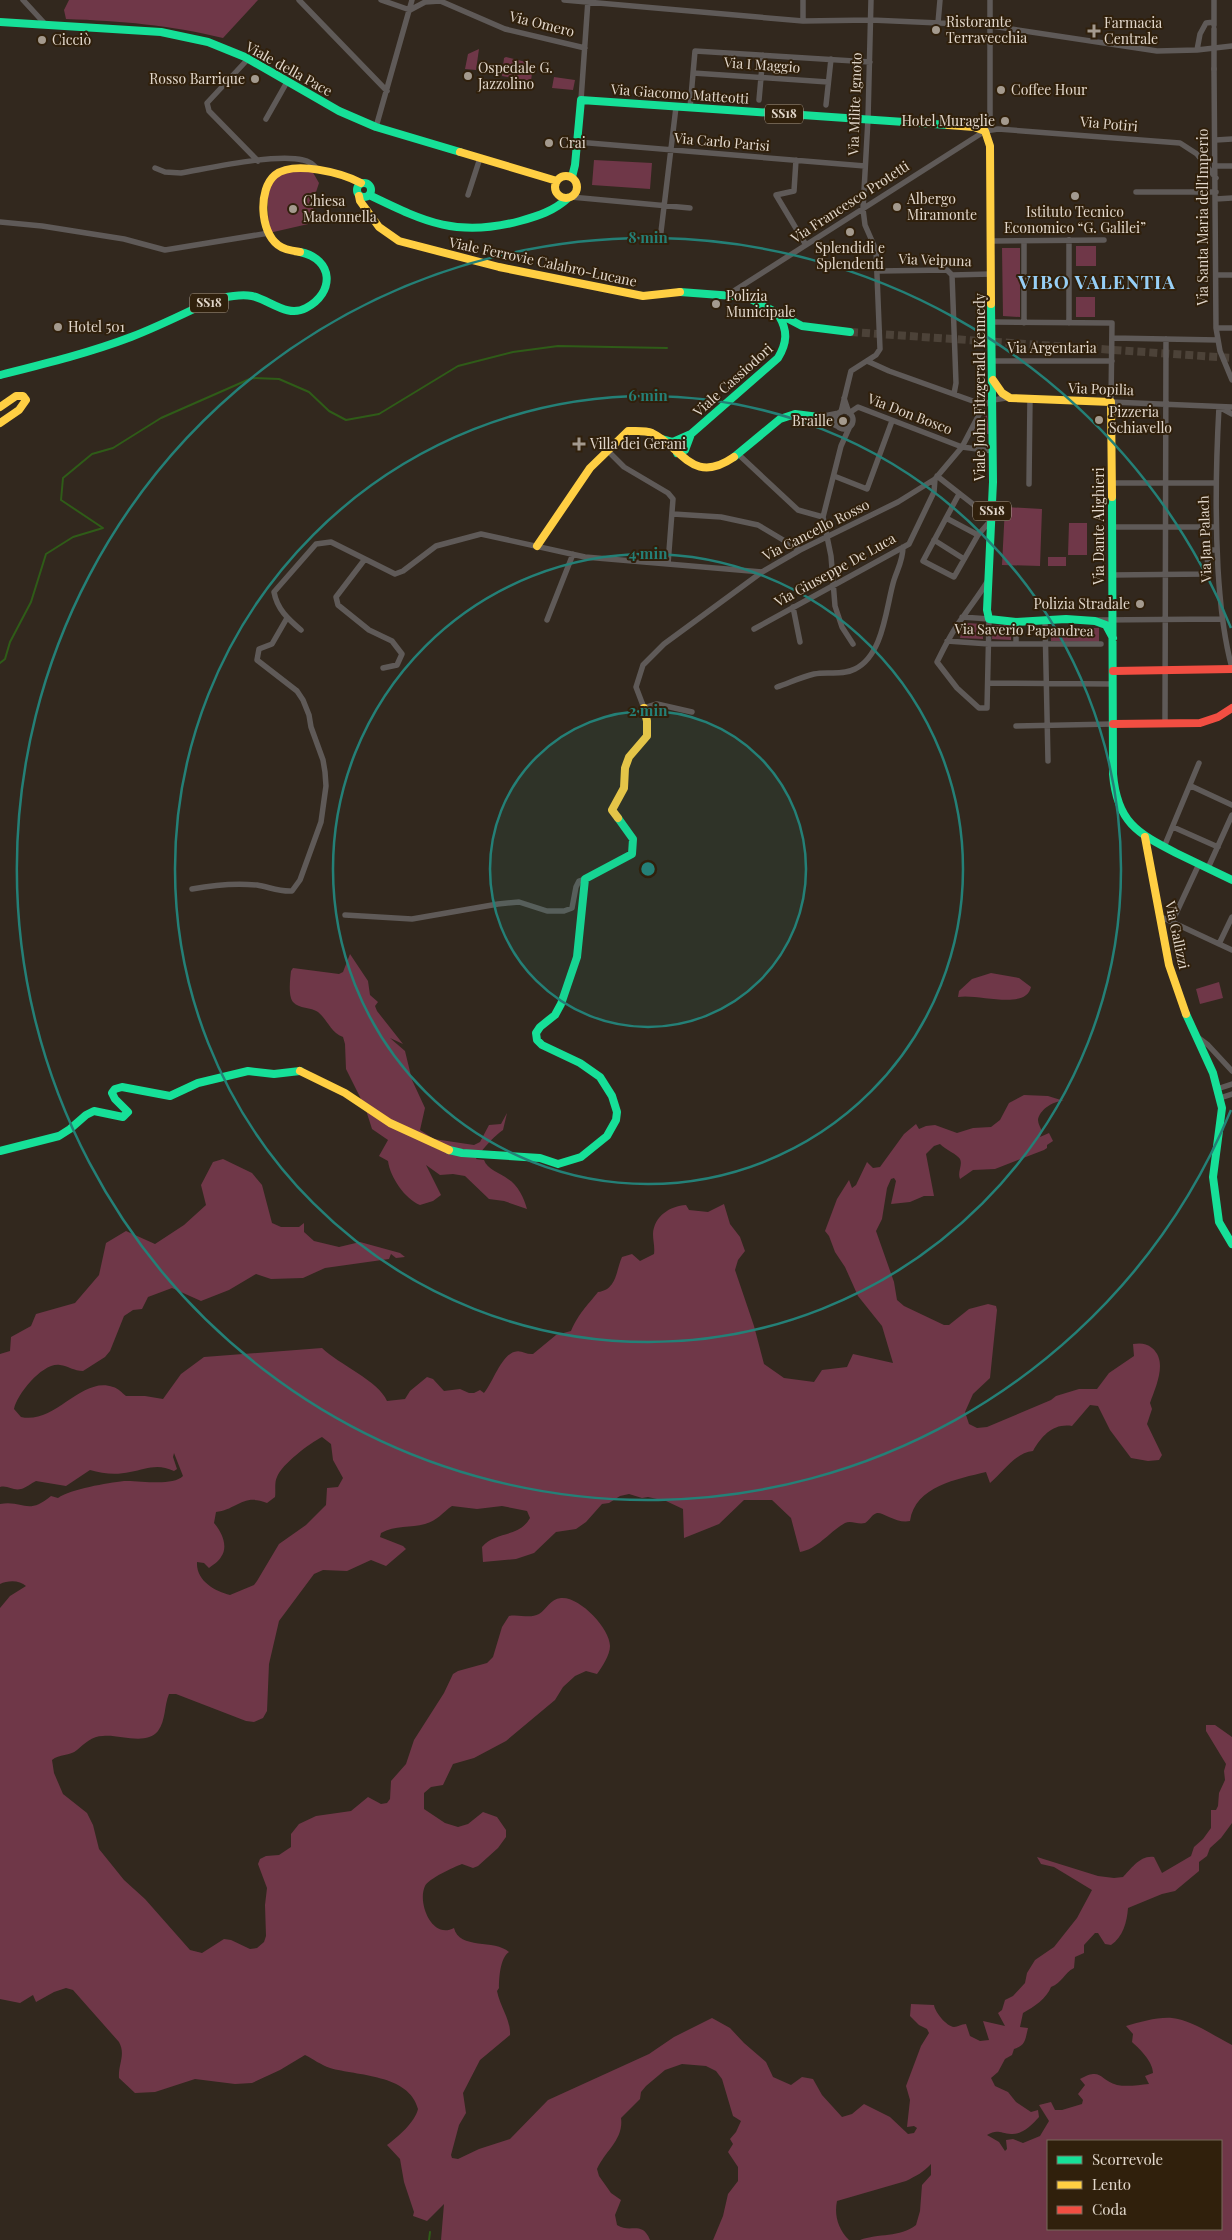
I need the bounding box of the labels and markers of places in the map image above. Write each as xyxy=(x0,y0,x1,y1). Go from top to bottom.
place label: Ristorante Terravecchia xyxy=(946,12,1027,47)
place label: Farmacia Centrale xyxy=(1104,13,1162,48)
marker: Ristorante Terravecchia xyxy=(930,24,942,36)
marker: Farmacia Centrale xyxy=(1088,25,1100,37)
place label: Cicciò xyxy=(52,30,91,49)
marker: Cicciò xyxy=(36,34,48,46)
place label: Ospedale G. Jazzolino xyxy=(477,58,553,93)
place label: Rosso Barrique xyxy=(149,69,245,88)
marker: Ospedale G. Jazzolino xyxy=(462,70,474,82)
marker: Rosso Barrique xyxy=(249,73,261,85)
place label: Coffee Hour xyxy=(1011,80,1088,99)
marker: Coffee Hour xyxy=(995,84,1007,96)
place label: Hotel Muraglie xyxy=(901,111,995,130)
marker: Hotel Muraglie xyxy=(999,115,1011,127)
place label: Crai xyxy=(559,133,586,152)
marker: Crai xyxy=(543,137,555,149)
place label: Albergo Miramonte xyxy=(906,189,977,224)
marker: Istituto Tecnico Economico “G. Galilei” xyxy=(1069,190,1081,202)
place label: Chiesa Madonnella xyxy=(303,191,377,226)
marker: Albergo Miramonte xyxy=(891,201,903,213)
place label: Istituto Tecnico Economico “G. Galilei” xyxy=(1004,202,1146,237)
marker: Chiesa Madonnella xyxy=(287,203,299,215)
marker: Splendidi e Splendenti xyxy=(844,226,856,238)
place label: Splendidi e Splendenti xyxy=(815,238,885,273)
place label: Polizia Municipale xyxy=(726,286,796,321)
marker: Polizia Municipale xyxy=(710,298,722,310)
place label: Hotel 501 xyxy=(68,317,125,336)
marker: Hotel 501 xyxy=(52,321,64,333)
place label: Pizzeria Schiavello xyxy=(1109,402,1172,437)
place label: Braille xyxy=(792,411,833,430)
marker: Pizzeria Schiavello xyxy=(1093,414,1105,426)
marker: Braille xyxy=(837,415,849,427)
place label: Villa dei Gerani xyxy=(589,434,686,453)
marker: Villa dei Gerani xyxy=(572,437,586,451)
place label: Polizia Stradale xyxy=(1033,594,1130,613)
marker: Polizia Stradale xyxy=(1134,598,1146,610)
centre of rings xyxy=(639,860,657,878)

